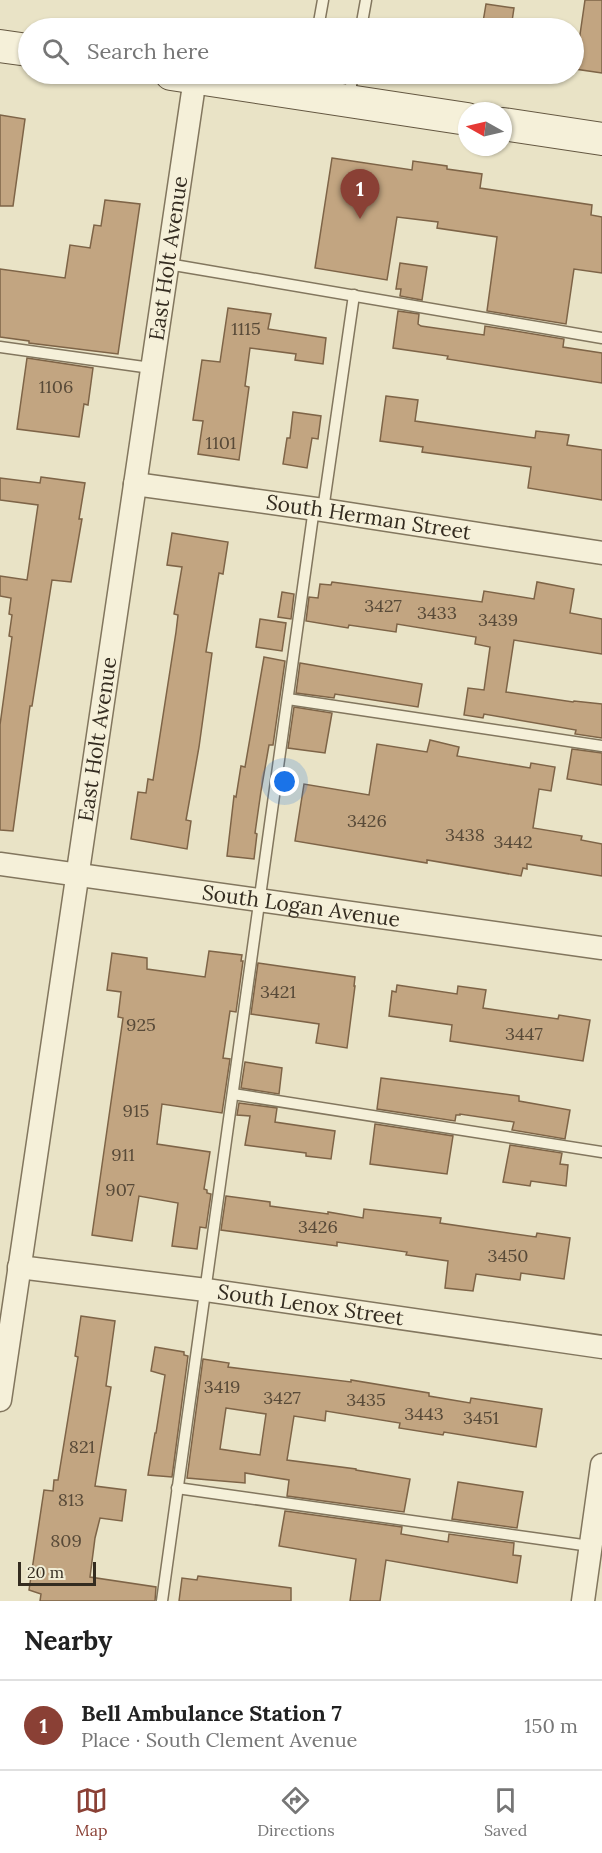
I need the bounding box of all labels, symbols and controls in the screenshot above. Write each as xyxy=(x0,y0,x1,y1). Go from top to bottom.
search box xyxy=(18,18,584,84)
icon: search xyxy=(39,35,72,68)
text: Search here xyxy=(87,37,209,65)
north arrow xyxy=(458,102,512,156)
pin: 1 xyxy=(340,170,380,219)
street label: East Holt Avenue xyxy=(142,174,193,342)
house number: 1115 xyxy=(231,317,261,340)
house number: 1106 xyxy=(39,375,73,398)
house number: 1101 xyxy=(206,431,236,454)
street label: South Herman Street xyxy=(265,488,474,546)
house number: 3427 xyxy=(364,594,402,617)
house number: 3433 xyxy=(417,601,457,624)
house number: 3439 xyxy=(478,608,518,631)
street label: East Holt Avenue xyxy=(71,655,122,823)
your location xyxy=(270,767,299,796)
house number: 3426 xyxy=(347,809,387,832)
house number: 3438 xyxy=(445,823,485,846)
house number: 3442 xyxy=(493,830,533,853)
street label: South Logan Avenue xyxy=(200,878,402,933)
house number: 3421 xyxy=(260,980,296,1003)
house number: 925 xyxy=(126,1013,156,1036)
house number: 3447 xyxy=(505,1022,543,1045)
house number: 915 xyxy=(123,1099,149,1122)
house number: 911 xyxy=(111,1143,135,1166)
house number: 907 xyxy=(105,1178,135,1201)
house number: 3426 xyxy=(298,1215,338,1238)
house number: 3450 xyxy=(488,1244,528,1267)
street label: South Lenox Street xyxy=(216,1278,406,1331)
house number: 3419 xyxy=(204,1375,240,1398)
house number: 3427 xyxy=(263,1386,301,1409)
house number: 3435 xyxy=(346,1388,386,1411)
house number: 3443 xyxy=(404,1402,444,1425)
house number: 3451 xyxy=(463,1406,499,1429)
house number: 821 xyxy=(69,1435,95,1458)
house number: 813 xyxy=(58,1488,84,1511)
house number: 809 xyxy=(50,1529,82,1552)
scale bar xyxy=(18,1559,96,1586)
text: 20 m xyxy=(27,1562,64,1582)
text: Nearby xyxy=(24,1624,112,1657)
text: Bell Ambulance Station 7 xyxy=(81,1699,342,1727)
text: 1 xyxy=(39,1713,48,1738)
text: 150 m xyxy=(524,1713,578,1738)
text: Place · South Clement Avenue xyxy=(81,1727,357,1752)
tab: Map xyxy=(75,1784,108,1840)
tab: Directions xyxy=(257,1784,335,1840)
tab: Saved xyxy=(484,1784,527,1840)

